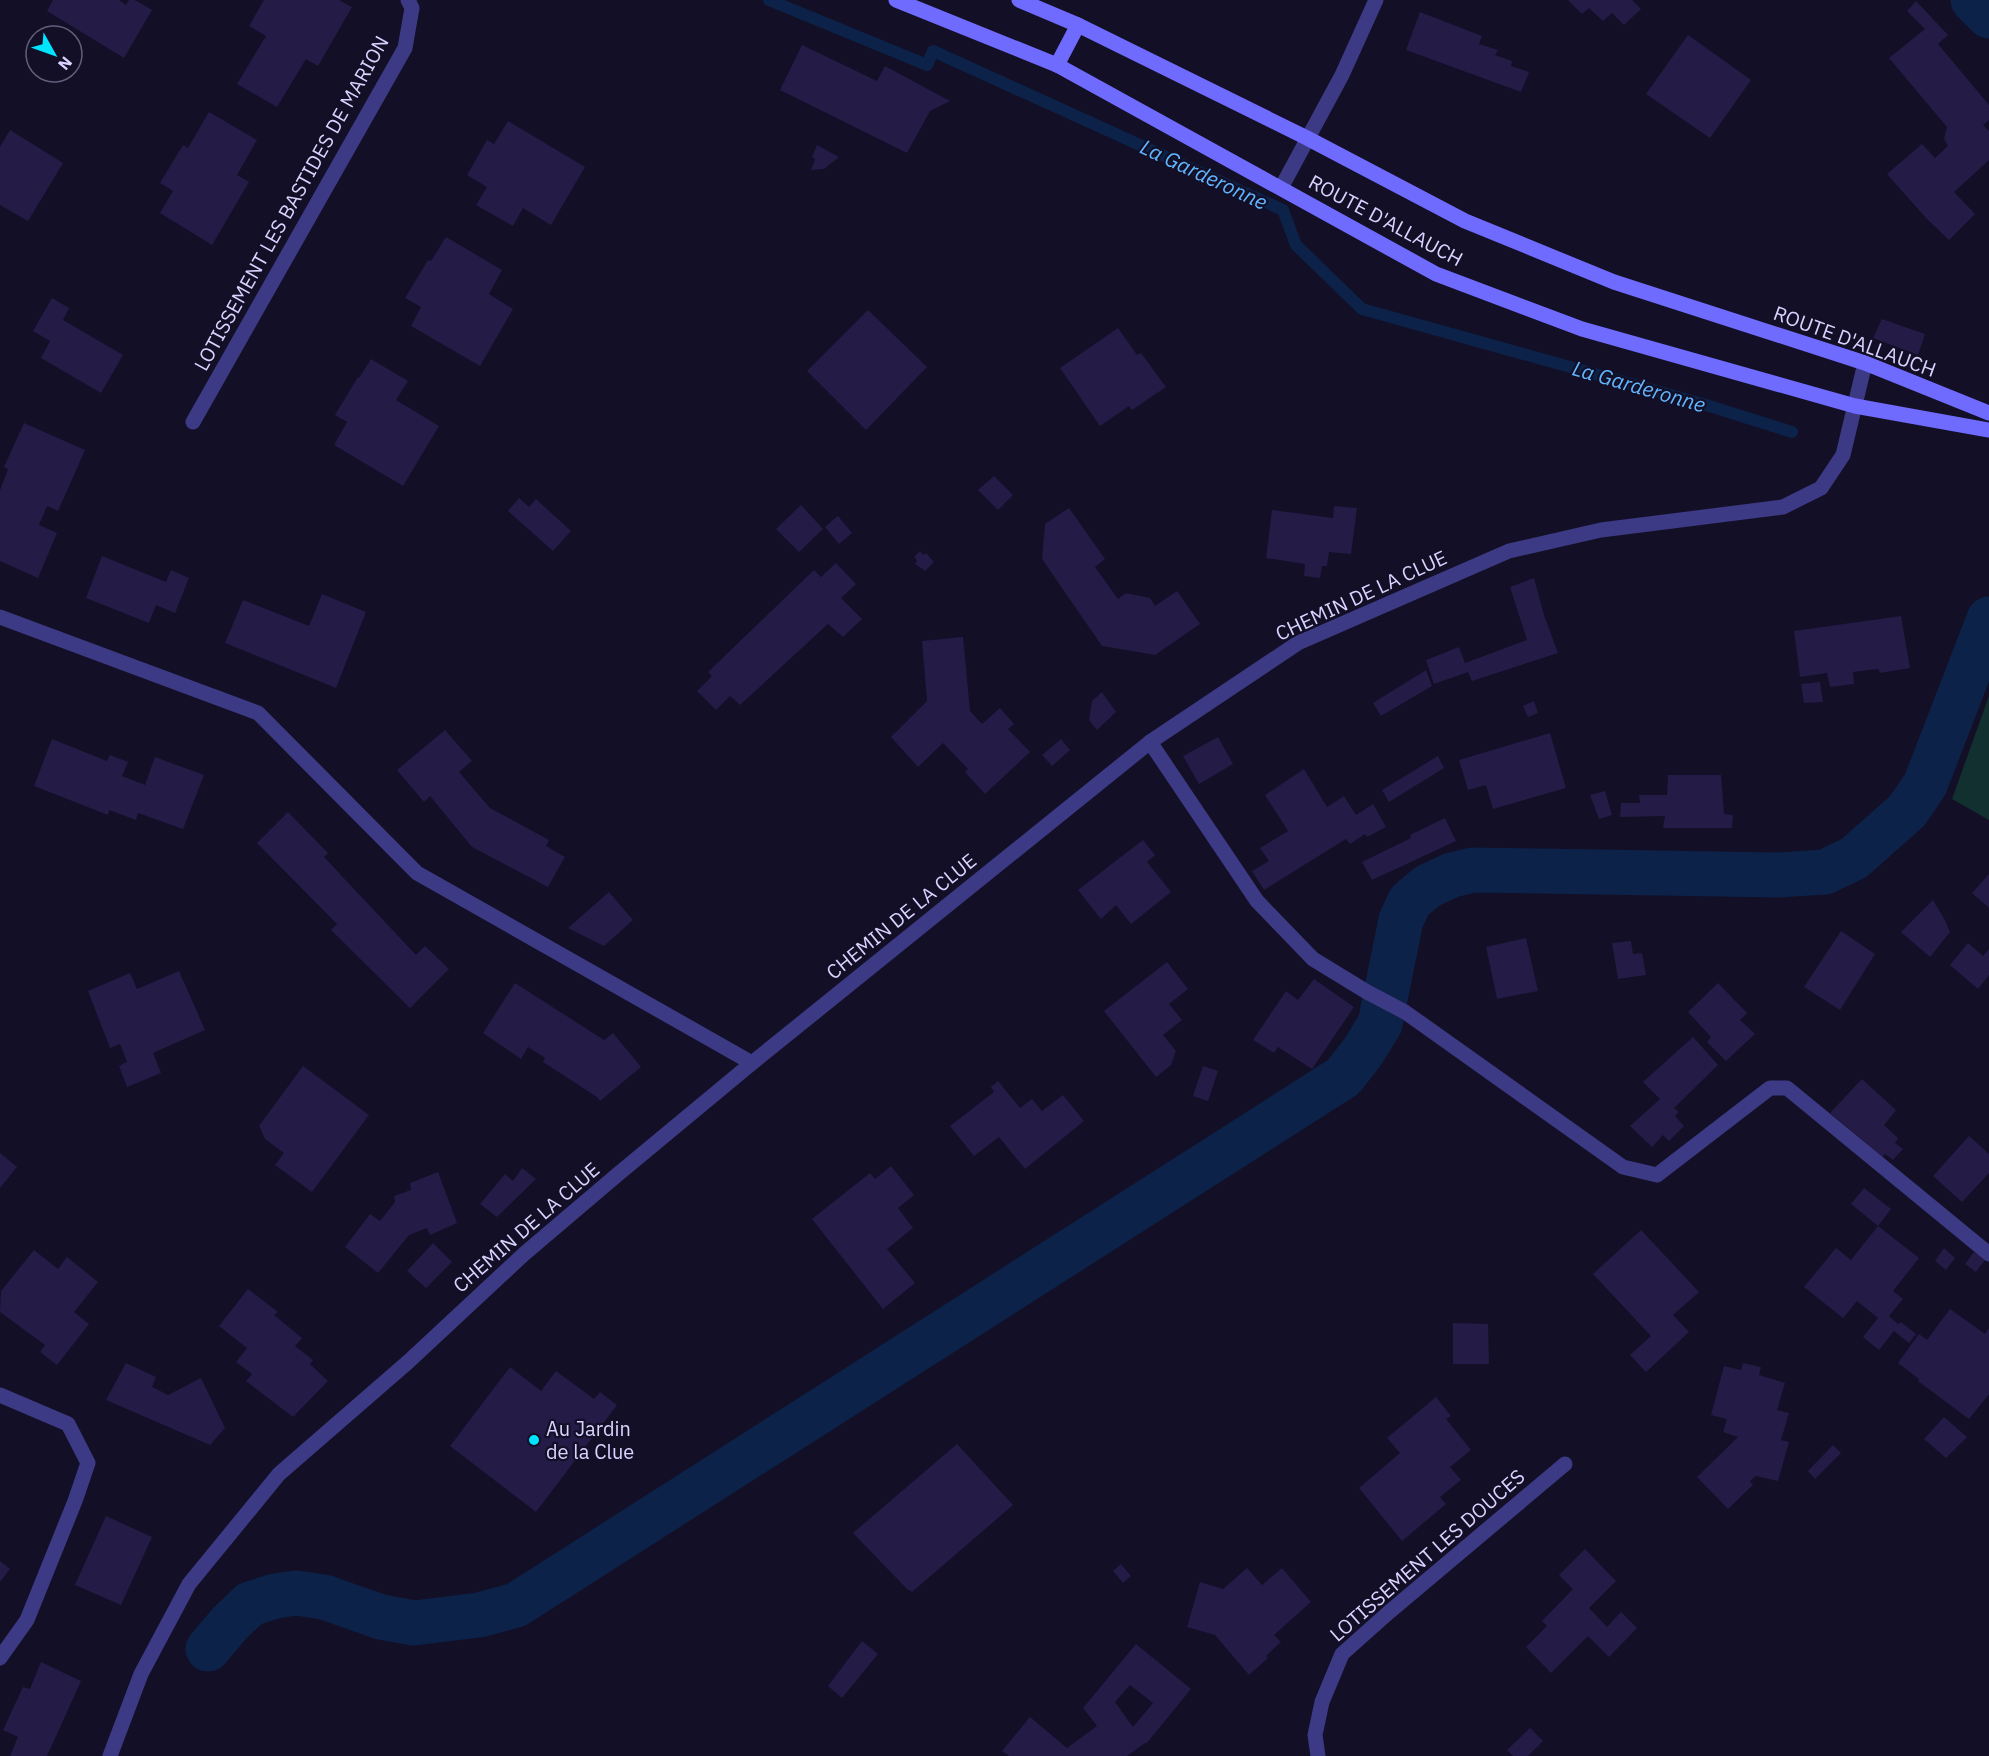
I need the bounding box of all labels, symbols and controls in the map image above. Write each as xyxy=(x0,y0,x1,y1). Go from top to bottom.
north arrow xyxy=(24,24,84,84)
street label: LOTISSEMENT LES BASTIDES DE MARION xyxy=(187,31,395,375)
text: N xyxy=(54,53,77,75)
water label: La Garderonne xyxy=(1136,132,1272,216)
street label: ROUTE D'ALLAUCH xyxy=(1304,168,1468,272)
street label: ROUTE D'ALLAUCH xyxy=(1770,299,1940,383)
water label: La Garderonne xyxy=(1569,354,1709,418)
street label: CHEMIN DE LA CLUE xyxy=(1271,543,1451,647)
street label: CHEMIN DE LA CLUE xyxy=(820,847,982,985)
street label: CHEMIN DE LA CLUE xyxy=(447,1156,605,1298)
place label: Au Jardin de la Clue xyxy=(546,1415,634,1465)
marker: Au Jardin de la Clue xyxy=(527,1433,541,1447)
street label: LOTISSEMENT LES DOUCES xyxy=(1324,1463,1530,1647)

